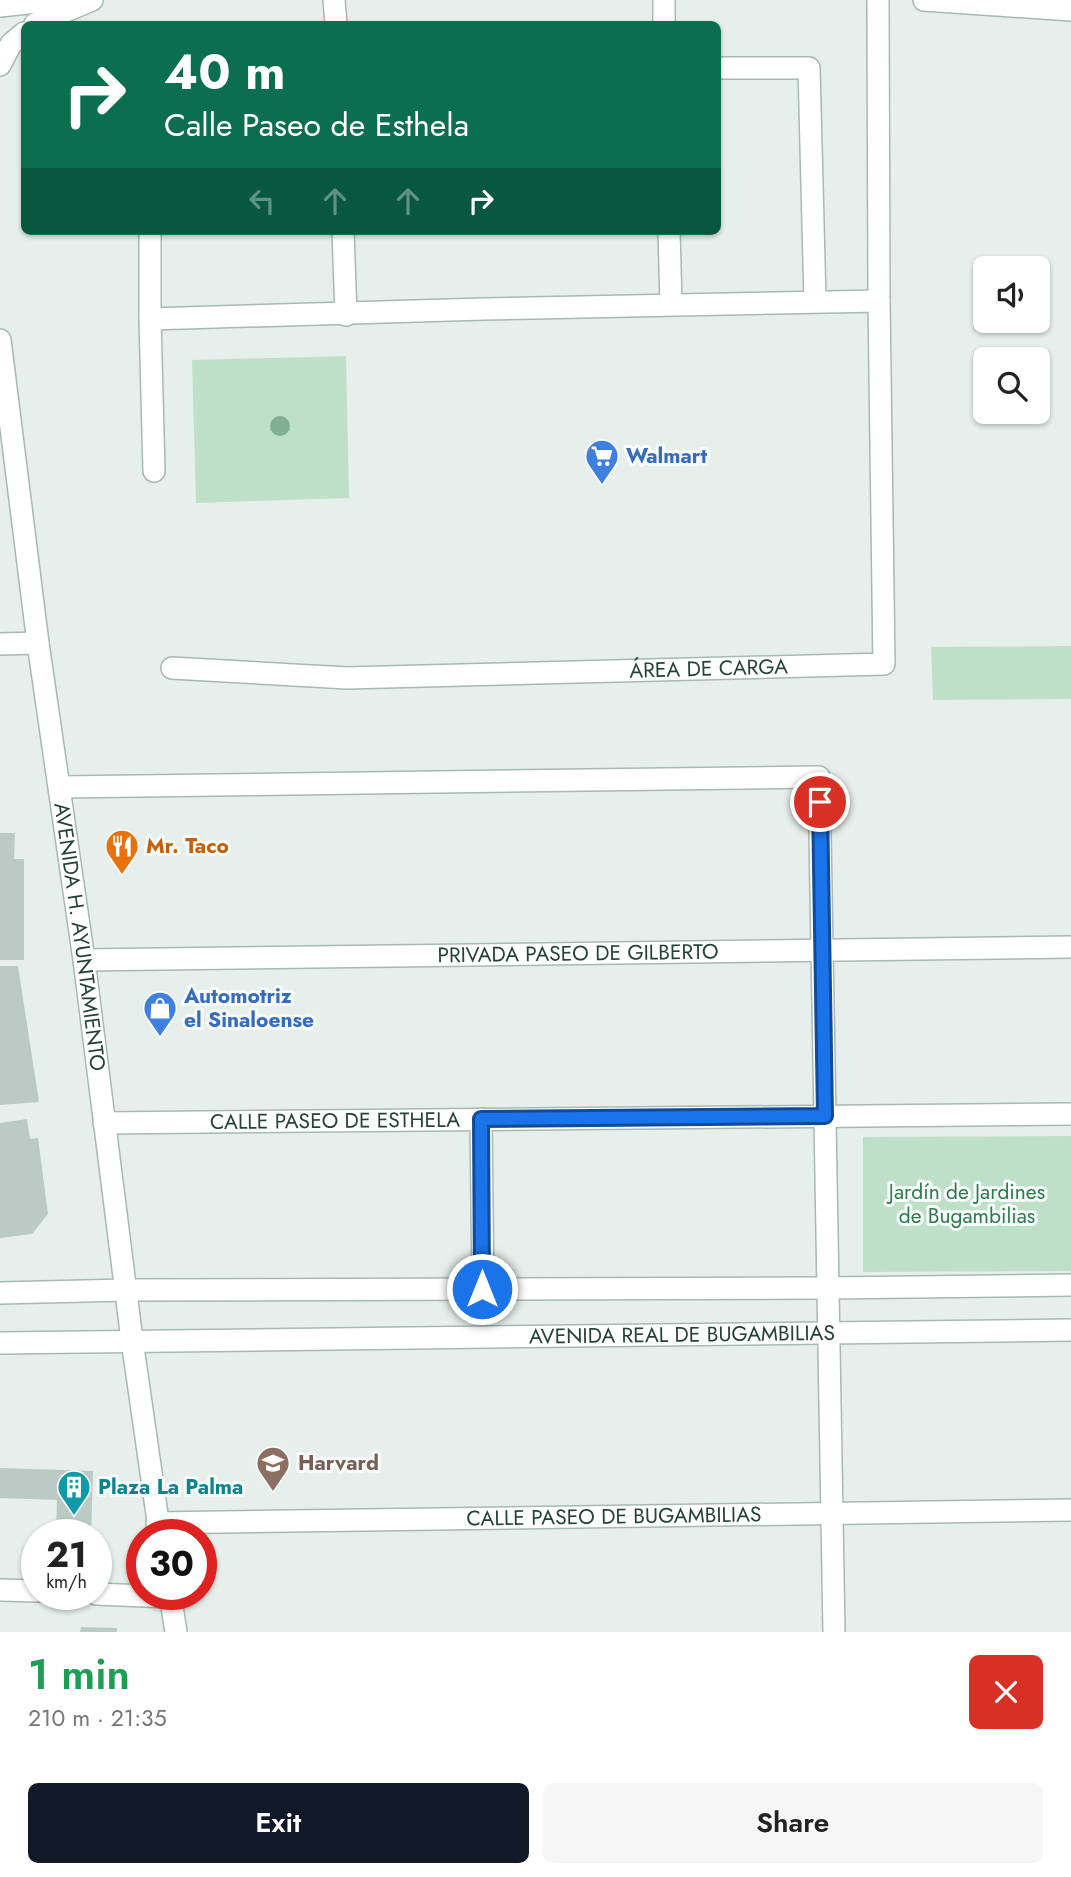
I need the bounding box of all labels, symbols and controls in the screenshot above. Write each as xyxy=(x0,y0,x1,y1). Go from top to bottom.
text: 40 m xyxy=(164,37,286,107)
icon: right xyxy=(49,49,140,140)
text: Calle Paseo de Esthela xyxy=(164,102,469,148)
icon: left xyxy=(243,182,281,220)
icon: ahead xyxy=(316,182,354,220)
icon: ahead xyxy=(389,182,427,220)
icon: right xyxy=(462,182,500,220)
map controls xyxy=(973,256,1050,424)
button: sound xyxy=(973,256,1050,333)
button: search xyxy=(973,347,1050,424)
supermarket icon: Walmart xyxy=(583,437,621,486)
place label: Walmart xyxy=(626,441,707,471)
street label: ÁREA DE CARGA xyxy=(629,652,788,686)
pin xyxy=(790,772,850,832)
icon: arrive xyxy=(801,783,839,821)
street label: AVENIDA H. AYUNTAMIENTO xyxy=(46,800,113,1073)
restaurant icon: Mr. Taco xyxy=(103,827,141,876)
place label: Mr. Taco xyxy=(146,831,229,861)
street label: PRIVADA PASEO DE GILBERTO xyxy=(437,937,719,970)
place label: Automotriz el Sinaloense xyxy=(183,981,314,1035)
shop icon: Automotriz el Sinaloense xyxy=(141,989,179,1038)
street label: CALLE PASEO DE ESTHELA xyxy=(210,1105,460,1137)
park label: Jardín de Jardines de Bugambilias xyxy=(886,1177,1045,1231)
position arrow xyxy=(445,1252,519,1326)
street label: AVENIDA REAL DE BUGAMBILIAS xyxy=(529,1318,835,1352)
school or university icon: Harvard xyxy=(254,1444,292,1493)
place label: Harvard xyxy=(298,1448,379,1478)
building icon: Plaza La Palma xyxy=(55,1468,93,1517)
place label: Plaza La Palma xyxy=(98,1472,243,1502)
street label: CALLE PASEO DE BUGAMBILIAS xyxy=(466,1499,762,1534)
speed limit sign: 30 xyxy=(126,1519,217,1610)
text: 21 xyxy=(46,1530,87,1580)
text: km/h xyxy=(46,1569,87,1595)
text: 1 min xyxy=(28,1644,130,1705)
button: close xyxy=(969,1655,1043,1729)
text: 210 m · 21:35 xyxy=(28,1701,167,1735)
button: Exit xyxy=(28,1783,529,1863)
button: Share xyxy=(543,1783,1043,1863)

